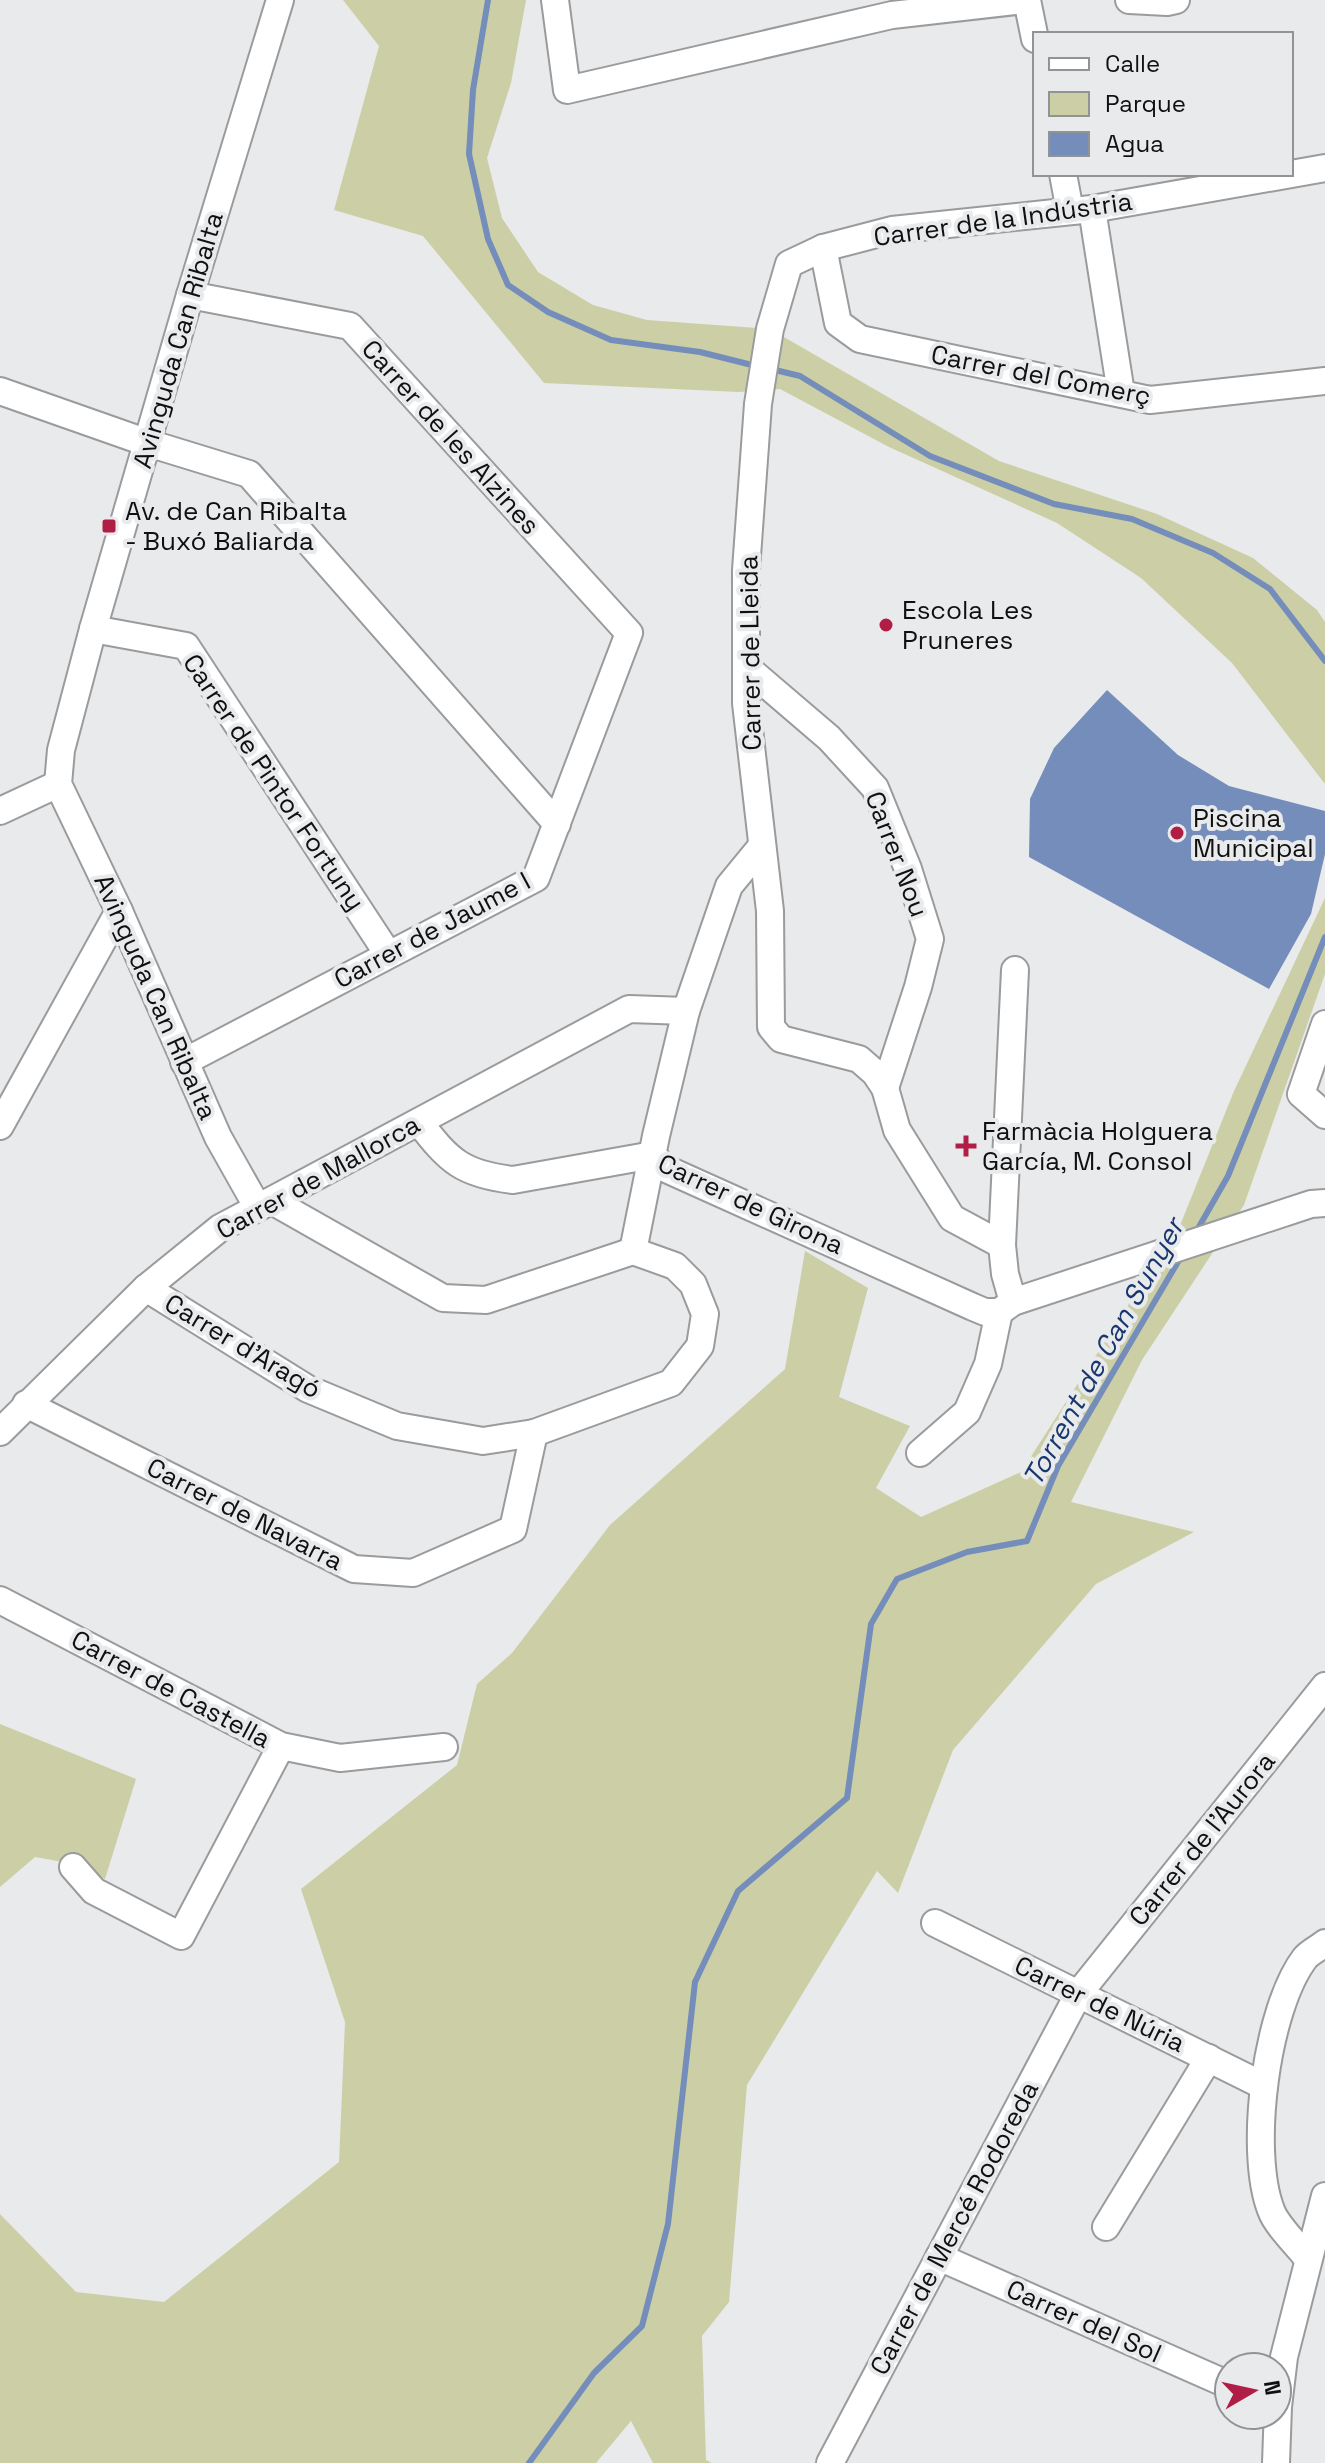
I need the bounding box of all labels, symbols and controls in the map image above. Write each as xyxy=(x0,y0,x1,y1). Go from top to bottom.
legend xyxy=(1033,32,1293,176)
text: Calle xyxy=(1105,48,1160,79)
text: Parque xyxy=(1105,88,1186,119)
text: Agua xyxy=(1105,128,1164,159)
street label: Carrer de la Indústria xyxy=(871,184,1135,254)
street label: Avinguda Can Ribalta xyxy=(125,208,231,472)
street label: Carrer de les Alzines xyxy=(354,332,548,542)
street label: Carrer del Comerç xyxy=(928,337,1154,413)
place label: Av. de Can Ribalta - Buxó Baliarda xyxy=(125,494,347,558)
marker: Av. de Can Ribalta - Buxó Baliarda xyxy=(100,517,118,535)
street label: Carrer de Lleida xyxy=(731,555,769,751)
place label: Escola Les Pruneres xyxy=(902,593,1033,657)
marker: Escola Les Pruneres xyxy=(877,616,895,634)
street label: Carrer de Pintor Fortuny xyxy=(175,647,373,917)
street label: Carrer Nou xyxy=(857,786,937,922)
place label: Piscina Municipal xyxy=(1193,801,1314,865)
marker: Piscina Municipal xyxy=(1168,824,1186,842)
street label: Carrer de Jaume I xyxy=(328,864,536,996)
street label: Avinguda Can Ribalta xyxy=(87,869,225,1125)
street label: Carrer de Mallorca xyxy=(210,1107,426,1247)
place label: Farmàcia Holguera García, M. Consol xyxy=(982,1114,1213,1178)
marker: Farmàcia Holguera García, M. Consol xyxy=(957,1137,975,1155)
street label: Carrer de Girona xyxy=(653,1146,849,1262)
water label: Torrent de Can Sunyer xyxy=(1014,1209,1193,1492)
street label: Carrer d'Aragó xyxy=(158,1286,328,1406)
street label: Carrer de Navarra xyxy=(141,1450,349,1578)
street label: Carrer de Castella xyxy=(65,1622,277,1756)
street label: Carrer de l'Aurora xyxy=(1121,1745,1283,1933)
street label: Carrer de Núria xyxy=(1009,1948,1191,2060)
street label: Carrer de Mercé Rodoreda xyxy=(862,2075,1046,2381)
street label: Carrer del Sol xyxy=(1001,2272,1167,2370)
north arrow xyxy=(1213,2351,1293,2431)
text: N xyxy=(1258,2378,1288,2397)

